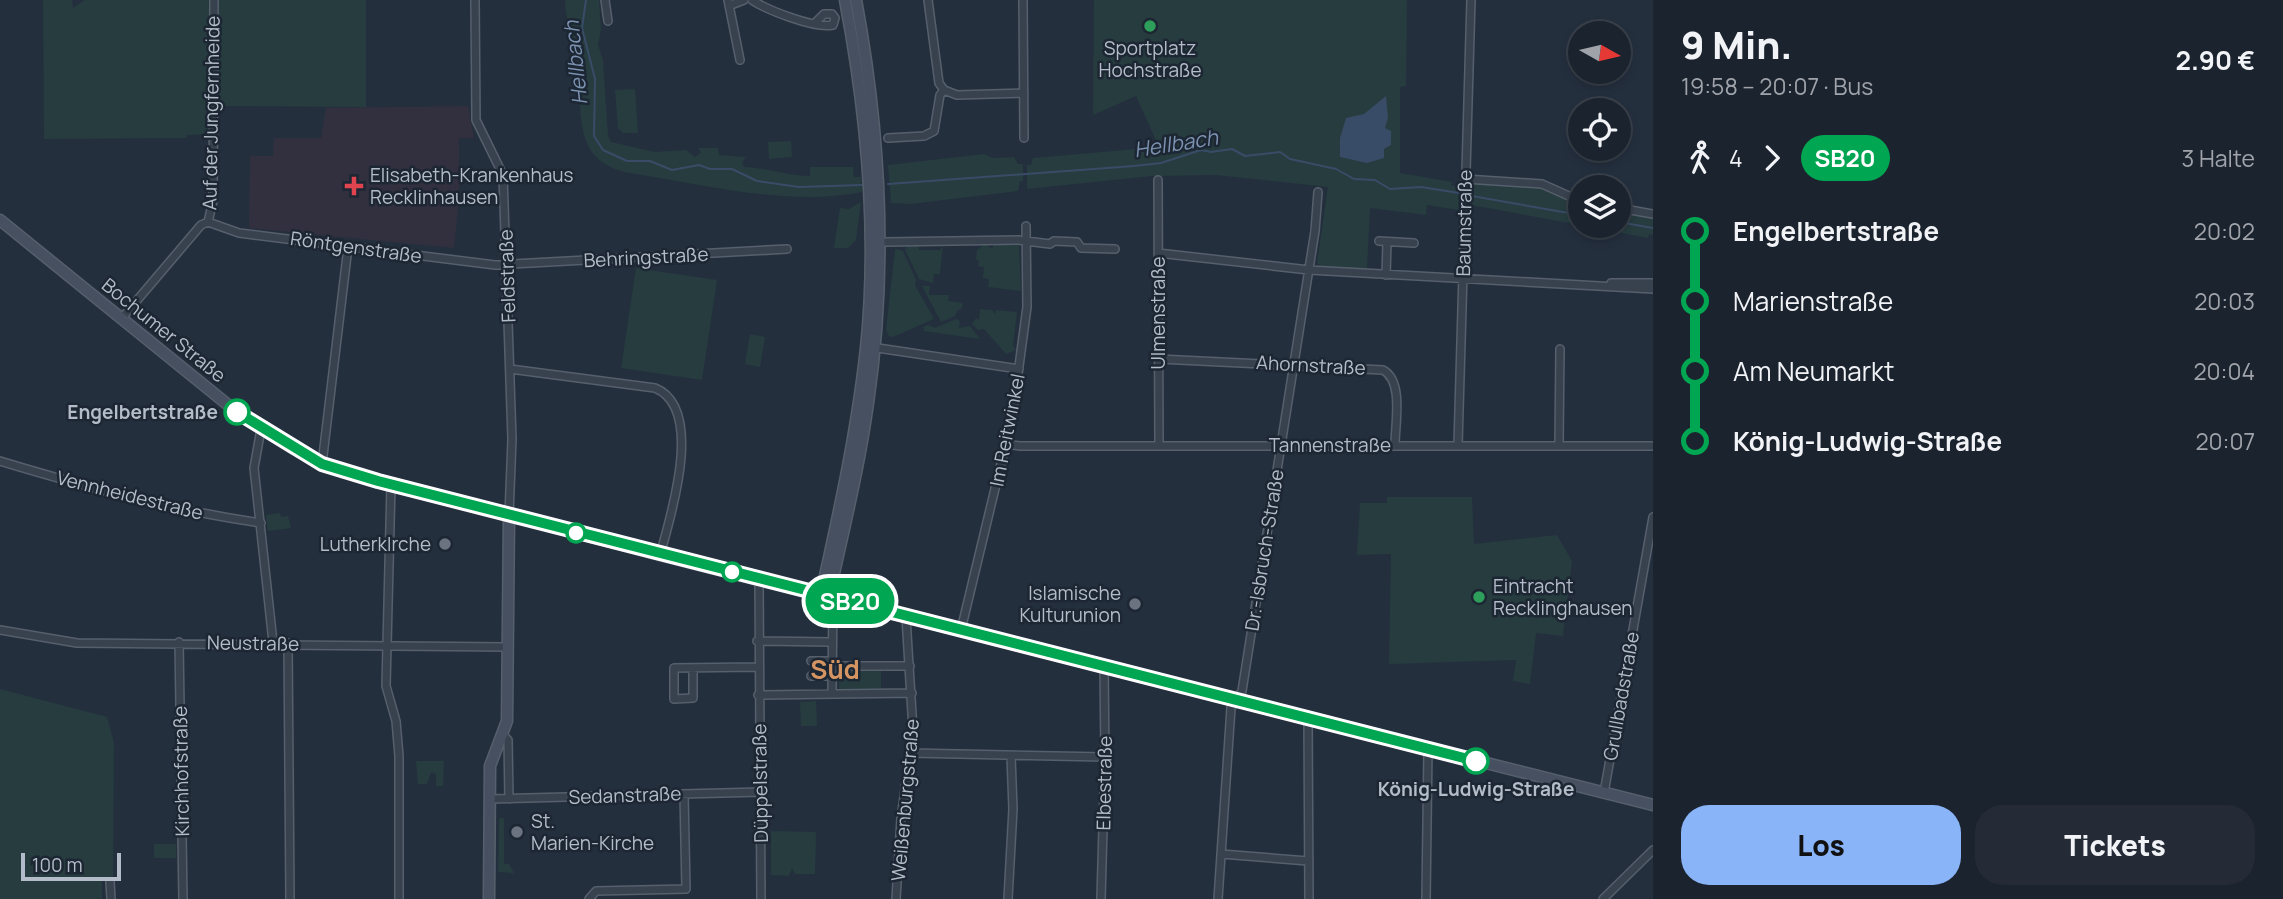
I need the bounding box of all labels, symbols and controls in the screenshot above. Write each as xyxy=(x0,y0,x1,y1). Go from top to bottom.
street label: Auf der Jungfernheide xyxy=(196,16,226,210)
water label: Hellbach xyxy=(556,18,593,107)
marker: Sportplatz Hochstraße xyxy=(1142,18,1158,34)
text: 9 Min. xyxy=(1681,18,1793,70)
north arrow xyxy=(1568,21,1631,84)
map controls xyxy=(1568,21,1631,238)
place label: Sportplatz Hochstraße xyxy=(1098,35,1202,83)
text: 2.90 € xyxy=(2175,42,2255,78)
text: 19:58 – 20:07 · Bus xyxy=(1681,70,1873,102)
button: locate xyxy=(1568,98,1631,161)
water label: Hellbach xyxy=(1132,122,1221,163)
icon: walk xyxy=(1681,139,1719,177)
icon: forward xyxy=(1753,139,1791,177)
text: SB20 xyxy=(1815,141,1876,174)
text: 4 xyxy=(1729,142,1743,174)
text: 3 Halte xyxy=(2182,142,2255,174)
place label: Elisabeth-Krankenhaus Recklinhausen xyxy=(370,162,574,210)
street label: Baumstraße xyxy=(1450,169,1478,277)
button: layers xyxy=(1568,175,1631,238)
marker: Elisabeth-Krankenhaus Recklinhausen xyxy=(344,176,364,196)
text: Engelbertstraße xyxy=(1733,213,1939,249)
text: 20:02 xyxy=(2194,215,2255,247)
street label: Röntgenstraße xyxy=(289,225,423,269)
street label: Feldstraße xyxy=(492,229,522,323)
street label: Behringstraße xyxy=(583,241,709,273)
street label: Ulmenstraße xyxy=(1145,256,1171,370)
street label: Bochumer Straße xyxy=(97,272,231,388)
text: Marienstraße xyxy=(1733,283,1893,319)
text: 20:03 xyxy=(2194,285,2255,317)
street label: Ahornstraße xyxy=(1255,349,1367,381)
text: Am Neumarkt xyxy=(1733,353,1894,389)
text: 20:04 xyxy=(2193,355,2255,387)
street label: Im Reitwinkel xyxy=(983,371,1031,489)
place label: Engelbertstraße xyxy=(67,399,218,425)
marker: Engelbertstraße xyxy=(224,399,250,425)
text: König-Ludwig-Straße xyxy=(1733,423,2002,459)
text: 20:07 xyxy=(2195,425,2255,457)
street label: Tannenstraße xyxy=(1269,432,1391,458)
street label: Vennheidestraße xyxy=(54,464,206,526)
street label: Dr.-Isbruch-Straße xyxy=(1238,467,1290,633)
unlabelled marker xyxy=(566,523,586,543)
place label: LutherkIrche xyxy=(320,531,431,557)
marker: LutherkIrche xyxy=(437,536,453,552)
unlabelled marker xyxy=(722,562,742,582)
place label: Eintracht Recklinghausen xyxy=(1493,573,1633,621)
line badge: SB20 xyxy=(801,578,899,624)
place label: Islamische Kulturunion xyxy=(1019,580,1121,628)
text: SB20 xyxy=(819,584,881,617)
marker: Eintracht Recklinghausen xyxy=(1471,589,1487,605)
marker: Islamische Kulturunion xyxy=(1127,596,1143,612)
street label: Neustraße xyxy=(207,629,299,657)
street label: Grullbadstraße xyxy=(1597,629,1645,763)
district label: Süd xyxy=(810,651,860,687)
street label: Kirchhofstraße xyxy=(167,706,195,836)
street label: Weißenburgstraße xyxy=(885,718,925,882)
street label: Düppelstraße xyxy=(746,723,774,843)
street label: Elbestraße xyxy=(1090,735,1118,831)
marker: König-Ludwig-Straße xyxy=(1463,748,1489,774)
place label: König-Ludwig-Straße xyxy=(1378,776,1574,802)
street label: Sedanstraße xyxy=(568,780,682,810)
button: Los xyxy=(1681,805,1961,885)
button: Tickets xyxy=(1975,805,2255,885)
place label: St. Marien-Kirche xyxy=(531,808,654,856)
marker: St. Marien-Kirche xyxy=(509,824,525,840)
scale bar xyxy=(21,850,121,882)
text: 100 m xyxy=(32,852,83,878)

